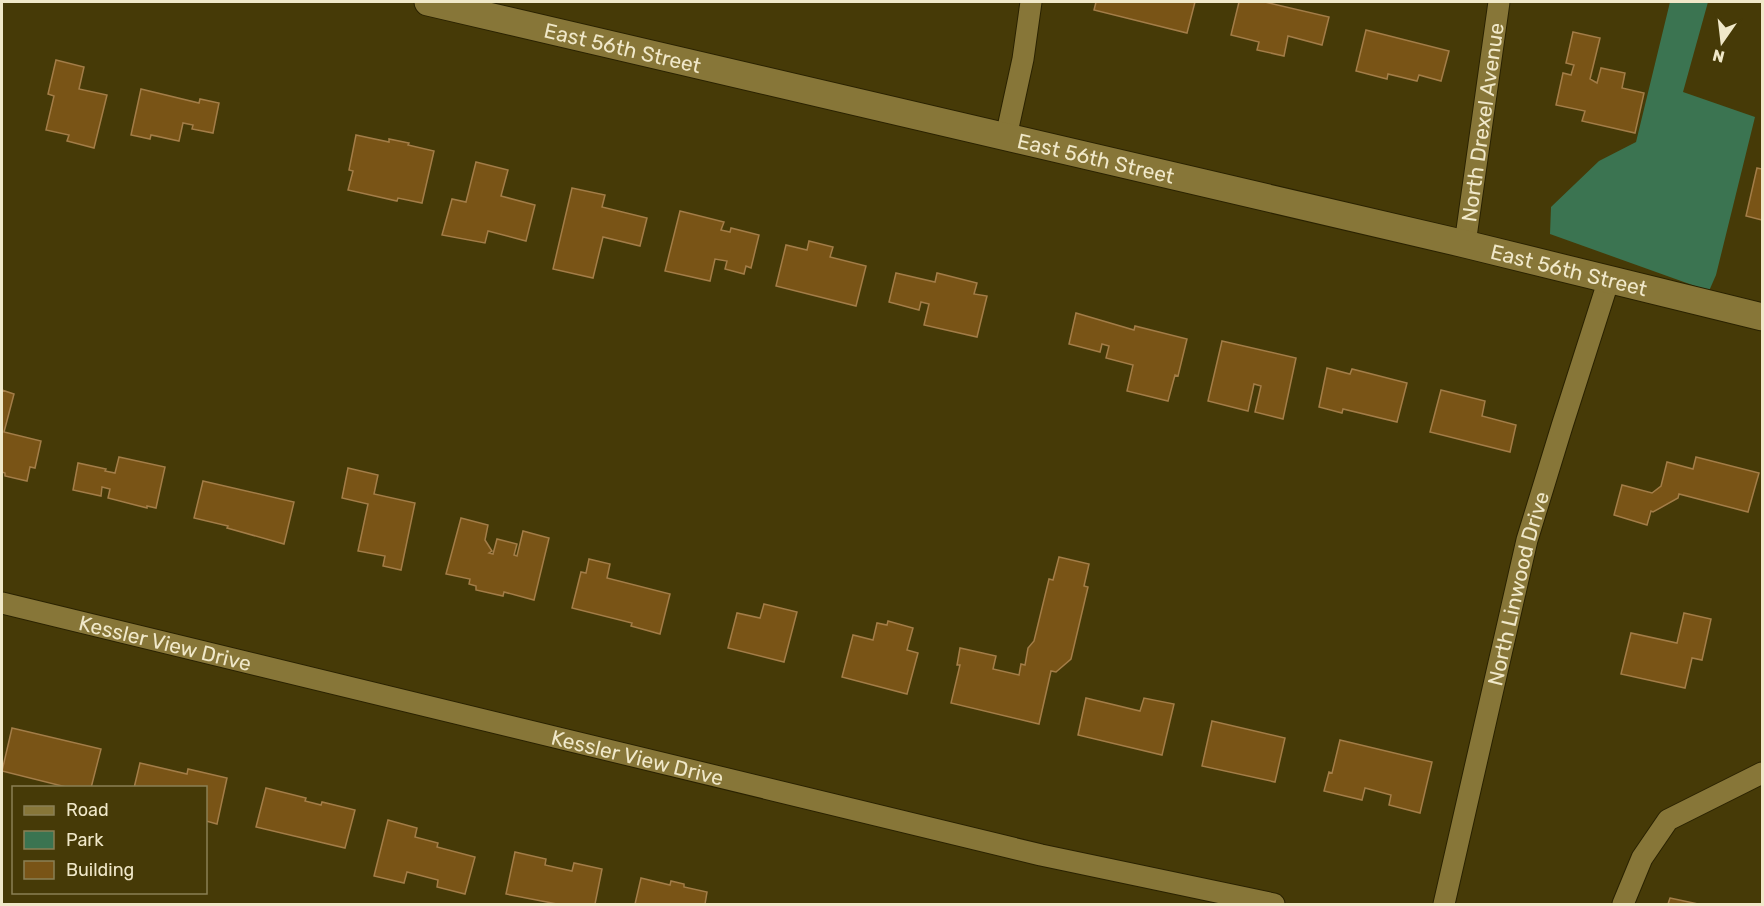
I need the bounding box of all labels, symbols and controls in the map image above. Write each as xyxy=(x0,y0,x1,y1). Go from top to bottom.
north arrow xyxy=(1692,12,1752,72)
street label: East 56th Street xyxy=(542,17,704,78)
street label: North Drexel Avenue xyxy=(1456,21,1508,223)
text: N xyxy=(1711,45,1726,67)
street label: East 56th Street xyxy=(1015,127,1177,188)
street label: East 56th Street xyxy=(1488,238,1650,301)
street label: North Linwood Drive xyxy=(1482,488,1554,688)
street label: Kessler View Drive xyxy=(77,610,254,676)
street label: Kessler View Drive xyxy=(549,724,726,790)
legend xyxy=(12,786,207,894)
text: Road xyxy=(66,799,109,821)
text: Park xyxy=(66,829,104,851)
text: Building xyxy=(66,859,134,881)

